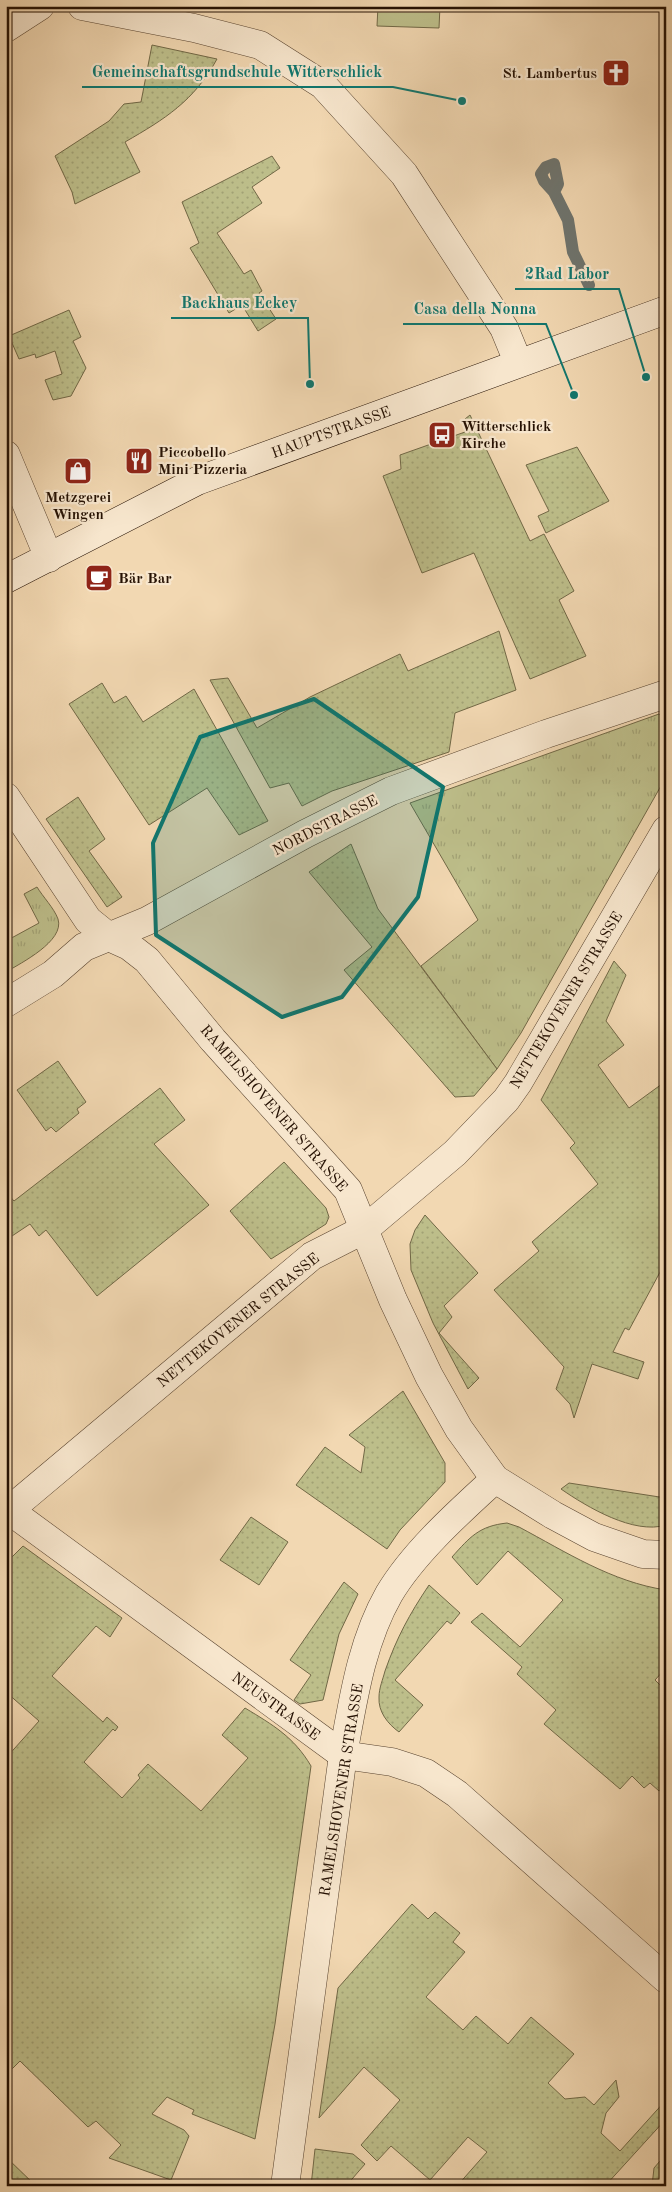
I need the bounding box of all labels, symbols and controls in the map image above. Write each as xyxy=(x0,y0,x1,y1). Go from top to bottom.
callout: Gemeinschaftsgrundschule Witterschlick xyxy=(82,56,393,87)
church icon: St. Lambertus xyxy=(601,58,631,88)
text: Gemeinschaftsgrundschule Witterschlick xyxy=(92,65,382,81)
place label: St. Lambertus xyxy=(502,67,597,82)
callout: 2Rad Labor xyxy=(515,258,619,289)
text: 2Rad Labor xyxy=(525,267,609,283)
callout: Backhaus Eckey xyxy=(171,287,308,318)
callout: Casa della Nonna xyxy=(403,293,546,324)
text: Backhaus Eckey xyxy=(181,296,297,312)
text: Casa della Nonna xyxy=(413,302,537,318)
street label: HAUPTSTRASSE xyxy=(270,405,393,462)
bus stop icon: Witterschlick Kirche xyxy=(427,420,457,450)
place label: Witterschlick Kirche xyxy=(461,420,552,452)
restaurant icon: Piccobello Mini Pizzeria xyxy=(124,446,154,476)
place label: Piccobello Mini Pizzeria xyxy=(158,446,248,478)
shop icon: Metzgerei Wingen xyxy=(63,456,93,486)
place label: Metzgerei Wingen xyxy=(45,491,111,523)
cafe icon: Bär Bar xyxy=(84,563,114,593)
place label: Bär Bar xyxy=(118,572,172,587)
street label: NORDSTRASSE xyxy=(271,793,381,859)
street label: NETTEKOVENER STRASSE xyxy=(508,910,626,1092)
street label: RAMELSHOVENER STRASSE xyxy=(197,1023,349,1195)
street label: NETTEKOVENER STRASSE xyxy=(155,1251,323,1391)
street label: NEUSTRASSE xyxy=(228,1670,322,1744)
street label: RAMELSHOVENER STRASSE xyxy=(318,1683,367,1898)

